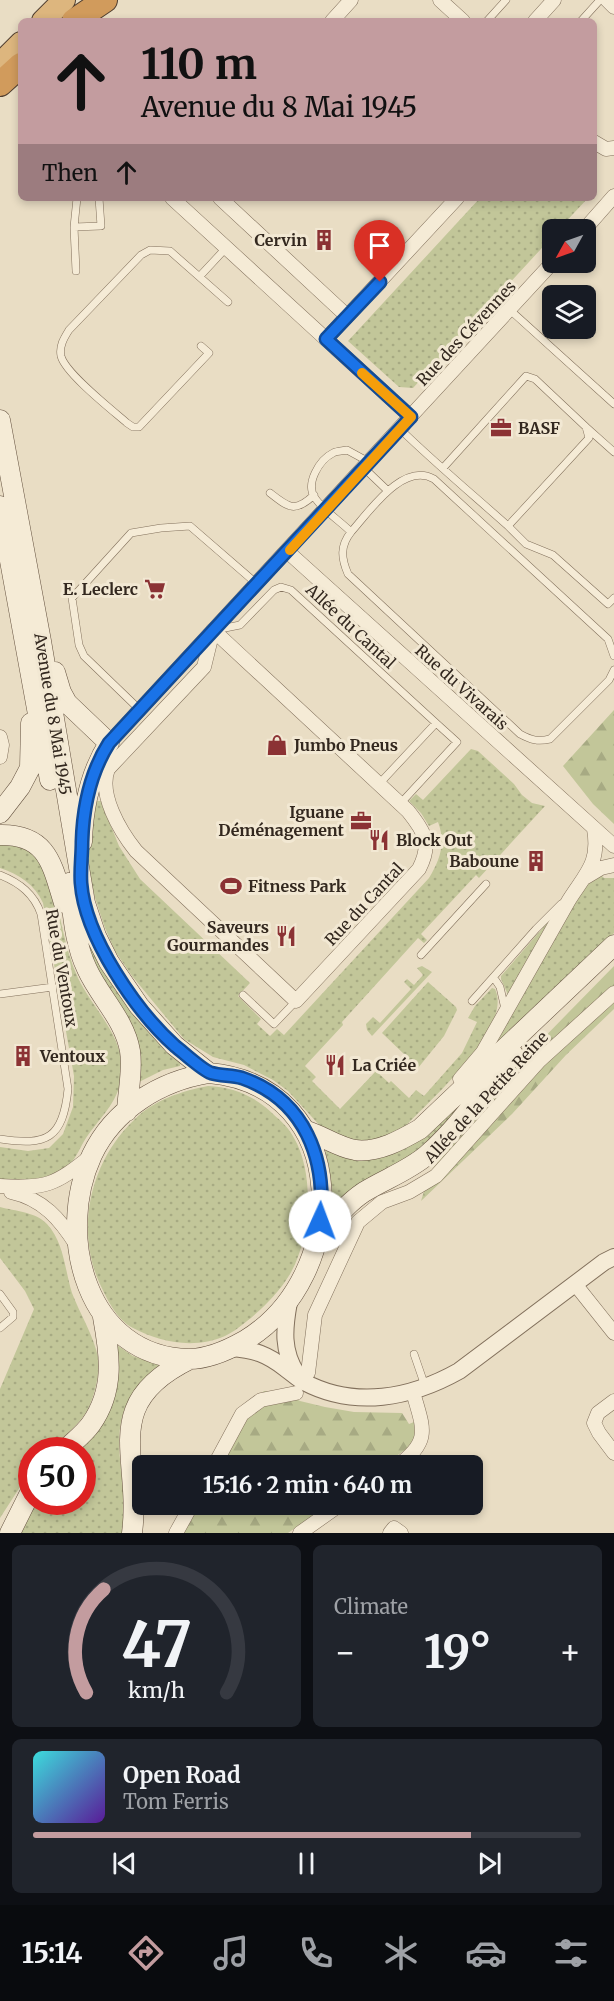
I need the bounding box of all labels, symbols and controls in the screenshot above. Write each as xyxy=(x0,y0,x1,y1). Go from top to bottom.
text: 110 m xyxy=(141,38,257,90)
icon: ahead xyxy=(42,42,120,120)
text: Avenue du 8 Mai 1945 xyxy=(141,90,417,124)
icon: ahead xyxy=(110,156,143,189)
text: Then xyxy=(42,159,98,187)
north arrow xyxy=(542,219,596,273)
map controls xyxy=(542,219,596,339)
pin xyxy=(354,220,405,282)
building icon: Cervin xyxy=(312,228,336,252)
icon: arrive xyxy=(363,229,396,262)
place label: Cervin xyxy=(255,230,307,250)
street label: Rue des Cévennes xyxy=(412,276,520,390)
button: layers xyxy=(542,285,596,339)
office icon: BASF xyxy=(489,416,513,440)
place label: BASF xyxy=(518,418,560,438)
supermarket icon: E. Leclerc xyxy=(143,577,167,601)
place label: E. Leclerc xyxy=(63,579,138,599)
street label: Allée du Cantal xyxy=(301,579,400,673)
street label: Avenue du 8 Mai 1945 xyxy=(30,631,76,796)
street label: Rue du Vivarais xyxy=(411,640,513,734)
shop icon: Jumbo Pneus xyxy=(265,733,289,757)
place label: Jumbo Pneus xyxy=(293,735,398,755)
place label: Iguane Déménagement xyxy=(218,802,345,840)
office icon: Iguane Déménagement xyxy=(349,809,373,833)
restaurant icon: Block Out xyxy=(367,828,391,852)
place label: Block Out xyxy=(396,830,473,850)
building icon: Baboune xyxy=(524,849,548,873)
place label: Baboune xyxy=(449,851,519,871)
street label: Rue du Cantal xyxy=(321,858,407,950)
sports icon: Fitness Park xyxy=(219,874,243,898)
place label: Fitness Park xyxy=(248,876,347,896)
street label: Rue du Ventoux xyxy=(42,907,82,1029)
place label: Saveurs Gourmandes xyxy=(167,917,269,955)
restaurant icon: Saveurs Gourmandes xyxy=(274,924,298,948)
street label: Allée de la Petite Reine xyxy=(419,1027,552,1168)
building icon: Ventoux xyxy=(11,1044,35,1068)
place label: Ventoux xyxy=(39,1046,105,1066)
restaurant icon: La Criée xyxy=(323,1053,347,1077)
place label: La Criée xyxy=(352,1055,416,1075)
position arrow xyxy=(288,1189,352,1253)
speed limit sign: 50 xyxy=(18,1437,96,1515)
text: 15:16 · 2 min · 640 m xyxy=(203,1471,412,1499)
text: Climate xyxy=(334,1594,408,1619)
text: 47 xyxy=(121,1606,192,1684)
text: 19° xyxy=(424,1624,491,1680)
text: − xyxy=(334,1632,356,1673)
text: + xyxy=(559,1632,581,1673)
text: km/h xyxy=(128,1677,185,1704)
text: Open Road xyxy=(123,1761,241,1789)
text: Tom Ferris xyxy=(123,1789,229,1814)
icon: previous xyxy=(108,1847,141,1880)
icon: pause xyxy=(290,1847,323,1880)
icon: next xyxy=(473,1847,506,1880)
icon: directions xyxy=(125,1932,167,1974)
icon: music xyxy=(210,1932,252,1974)
icon: phone xyxy=(295,1932,337,1974)
icon: climate xyxy=(380,1932,422,1974)
icon: car xyxy=(465,1932,507,1974)
icon: filters xyxy=(550,1932,592,1974)
text: 15:14 xyxy=(22,1936,82,1970)

